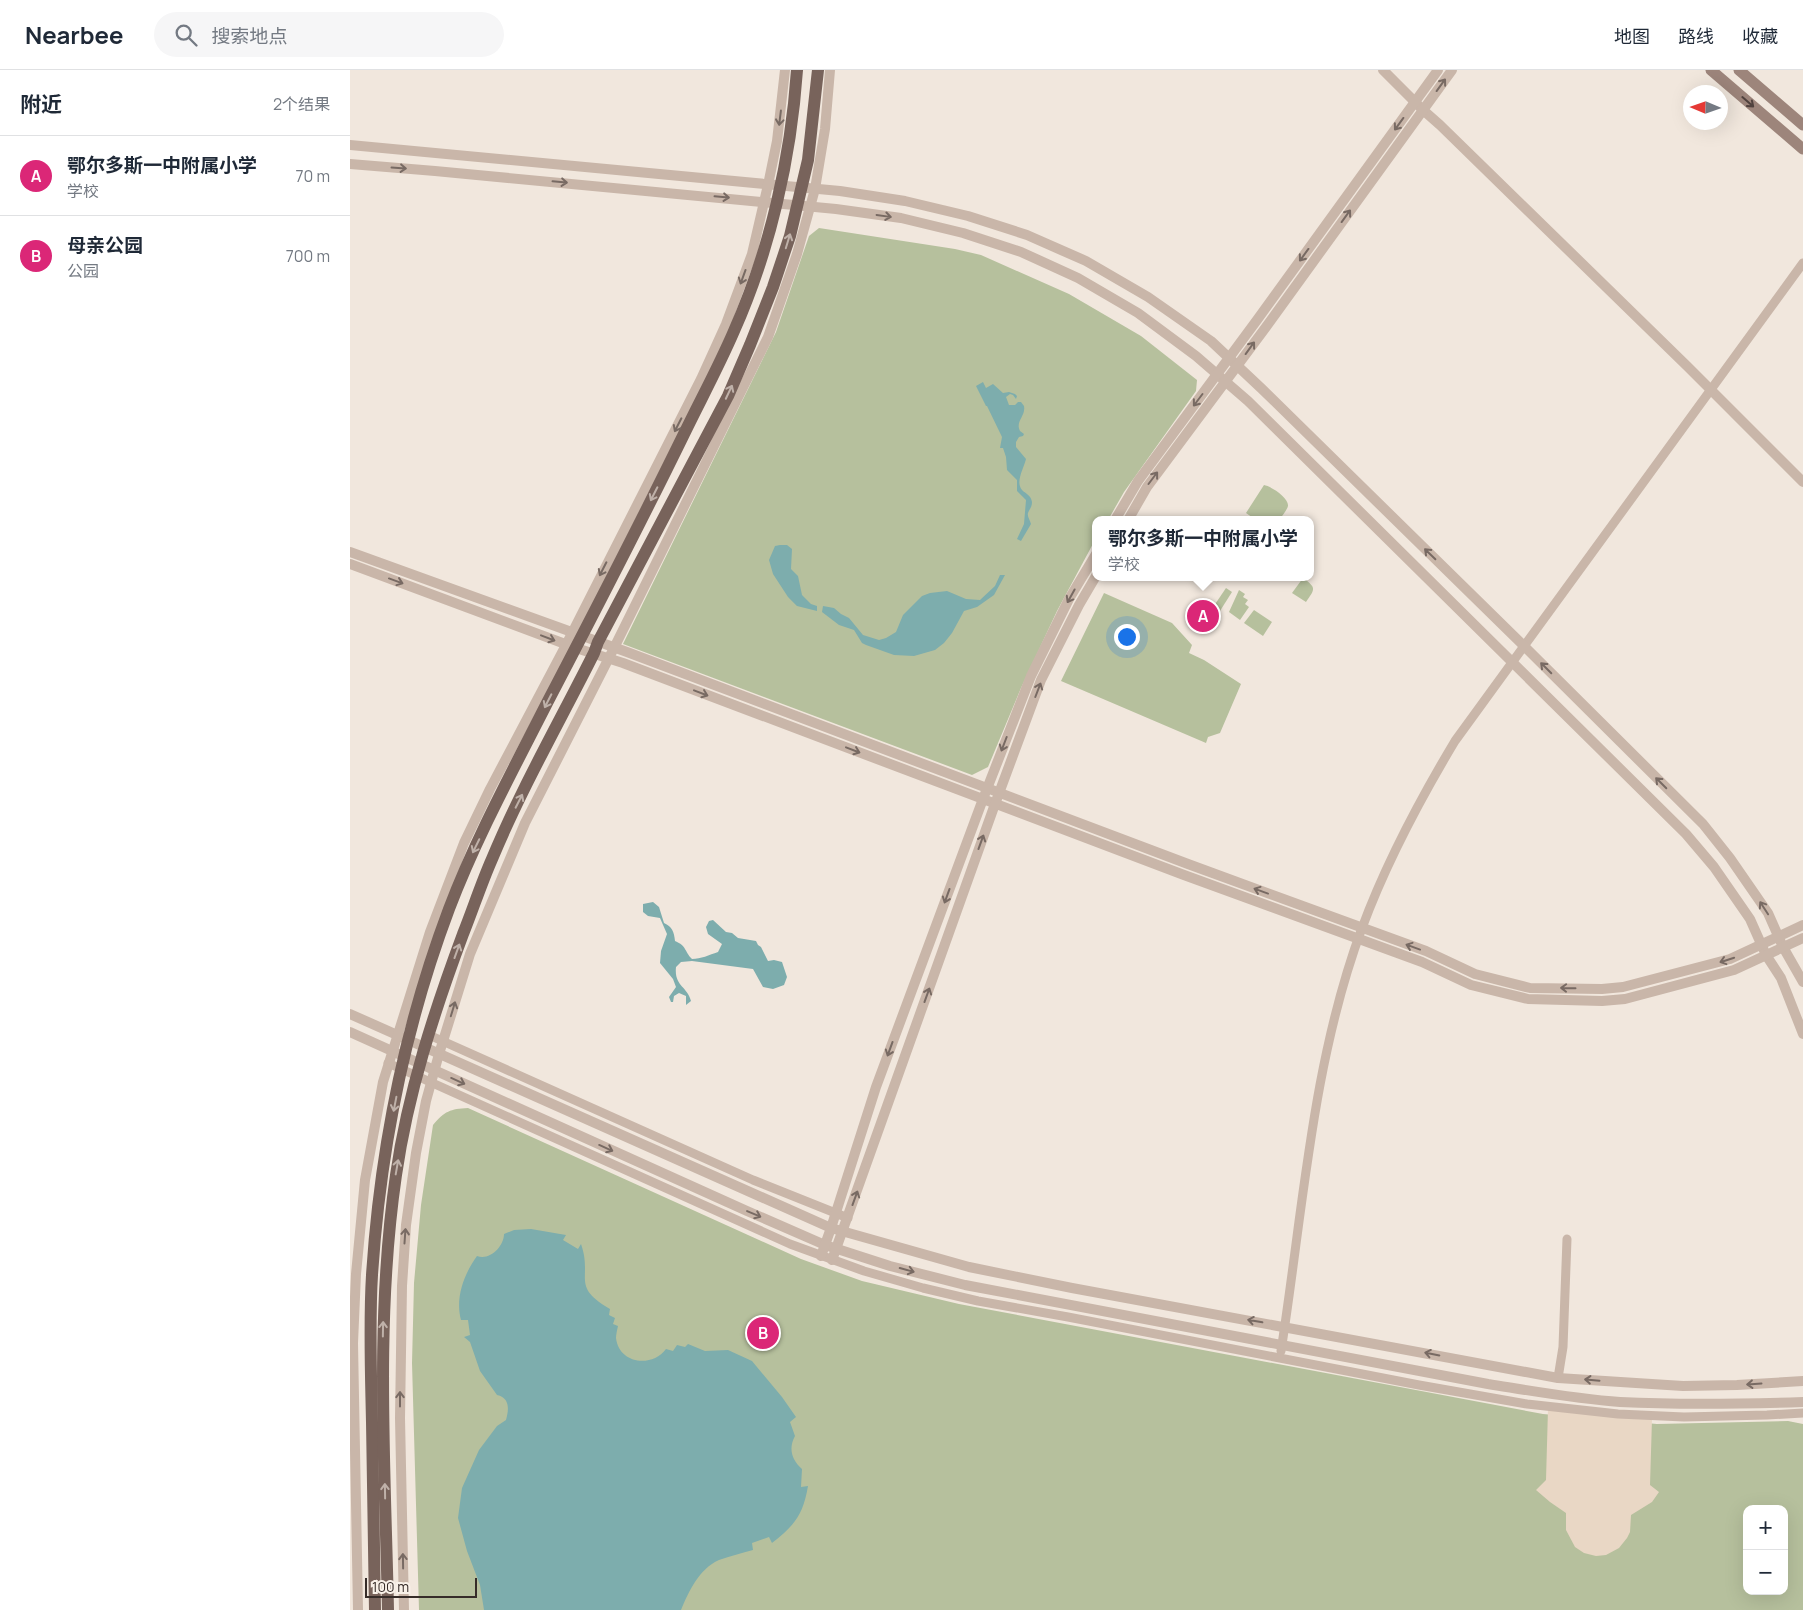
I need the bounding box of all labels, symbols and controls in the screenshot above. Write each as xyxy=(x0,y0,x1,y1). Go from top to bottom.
search box xyxy=(154,12,504,57)
text: Nearbee xyxy=(25,18,124,51)
icon: search xyxy=(172,21,200,49)
text: 搜索地点 xyxy=(212,23,288,49)
text: 地图 xyxy=(1614,24,1650,48)
text: 路线 xyxy=(1678,24,1714,48)
text: 收藏 xyxy=(1742,24,1778,48)
one-way arrow xyxy=(1436,78,1446,92)
north arrow xyxy=(1683,85,1728,130)
text: 附近 xyxy=(20,90,62,118)
text: 2个结果 xyxy=(273,93,330,115)
one-way arrow xyxy=(1741,96,1754,107)
one-way arrow xyxy=(774,110,784,126)
one-way arrow xyxy=(1394,117,1405,130)
text: 鄂尔多斯一中附属小学 xyxy=(67,152,257,178)
one-way arrow xyxy=(390,163,406,172)
text: A xyxy=(31,165,41,187)
text: 70 m xyxy=(295,165,330,187)
one-way arrow xyxy=(552,178,568,187)
text: 学校 xyxy=(67,180,99,202)
one-way arrow xyxy=(714,193,730,202)
one-way arrow xyxy=(1341,209,1351,223)
one-way arrow xyxy=(875,211,891,221)
text: 母亲公园 xyxy=(67,232,143,258)
one-way arrow xyxy=(784,234,793,249)
text: B xyxy=(31,245,41,267)
text: 700 m xyxy=(286,245,330,267)
one-way arrow xyxy=(1299,248,1309,262)
text: 公园 xyxy=(67,260,99,282)
one-way arrow xyxy=(738,268,748,284)
one-way arrow xyxy=(1245,342,1256,355)
one-way arrow xyxy=(725,385,734,400)
one-way arrow xyxy=(1192,393,1203,406)
one-way arrow xyxy=(673,417,682,432)
one-way arrow xyxy=(1148,472,1159,485)
one-way arrow xyxy=(649,486,658,501)
popup xyxy=(1092,516,1314,581)
text: 鄂尔多斯一中附属小学 xyxy=(1108,525,1298,551)
one-way arrow xyxy=(1424,548,1437,560)
text: 学校 xyxy=(1108,553,1140,575)
one-way arrow xyxy=(598,562,608,577)
one-way arrow xyxy=(387,577,403,586)
one-way arrow xyxy=(1066,589,1076,604)
pin: A xyxy=(1187,597,1219,635)
your location xyxy=(1114,624,1140,650)
one-way arrow xyxy=(540,634,555,643)
one-way arrow xyxy=(1540,662,1553,674)
one-way arrow xyxy=(1034,683,1043,698)
one-way arrow xyxy=(693,688,708,698)
one-way arrow xyxy=(543,693,552,708)
one-way arrow xyxy=(999,736,1009,751)
one-way arrow xyxy=(845,746,860,755)
one-way arrow xyxy=(1655,777,1668,789)
one-way arrow xyxy=(514,794,524,809)
one-way arrow xyxy=(977,835,986,851)
one-way arrow xyxy=(471,838,480,853)
one-way arrow xyxy=(1253,886,1269,895)
one-way arrow xyxy=(942,888,951,903)
one-way arrow xyxy=(1759,901,1769,915)
one-way arrow xyxy=(1406,942,1421,951)
one-way arrow xyxy=(453,944,462,960)
one-way arrow xyxy=(1719,955,1735,965)
one-way arrow xyxy=(1560,984,1576,993)
one-way arrow xyxy=(923,988,932,1004)
one-way arrow xyxy=(449,1002,458,1018)
one-way arrow xyxy=(885,1040,894,1056)
one-way arrow xyxy=(450,1077,465,1086)
one-way arrow xyxy=(389,1095,399,1111)
one-way arrow xyxy=(598,1143,613,1153)
one-way arrow xyxy=(393,1159,403,1175)
one-way arrow xyxy=(851,1191,860,1206)
one-way arrow xyxy=(746,1210,761,1220)
one-way arrow xyxy=(400,1229,410,1245)
one-way arrow xyxy=(898,1266,914,1275)
pin: B xyxy=(747,1314,779,1352)
one-way arrow xyxy=(1247,1315,1263,1325)
one-way arrow xyxy=(378,1321,388,1338)
one-way arrow xyxy=(1424,1349,1440,1359)
one-way arrow xyxy=(1584,1376,1600,1385)
one-way arrow xyxy=(1747,1379,1763,1389)
one-way arrow xyxy=(395,1391,405,1408)
one-way arrow xyxy=(380,1484,390,1500)
map controls xyxy=(1743,1505,1788,1595)
button: + xyxy=(1743,1505,1788,1550)
button: − xyxy=(1743,1550,1788,1595)
one-way arrow xyxy=(399,1554,408,1570)
scale bar xyxy=(365,1575,478,1598)
text: 100 m xyxy=(372,1577,409,1596)

